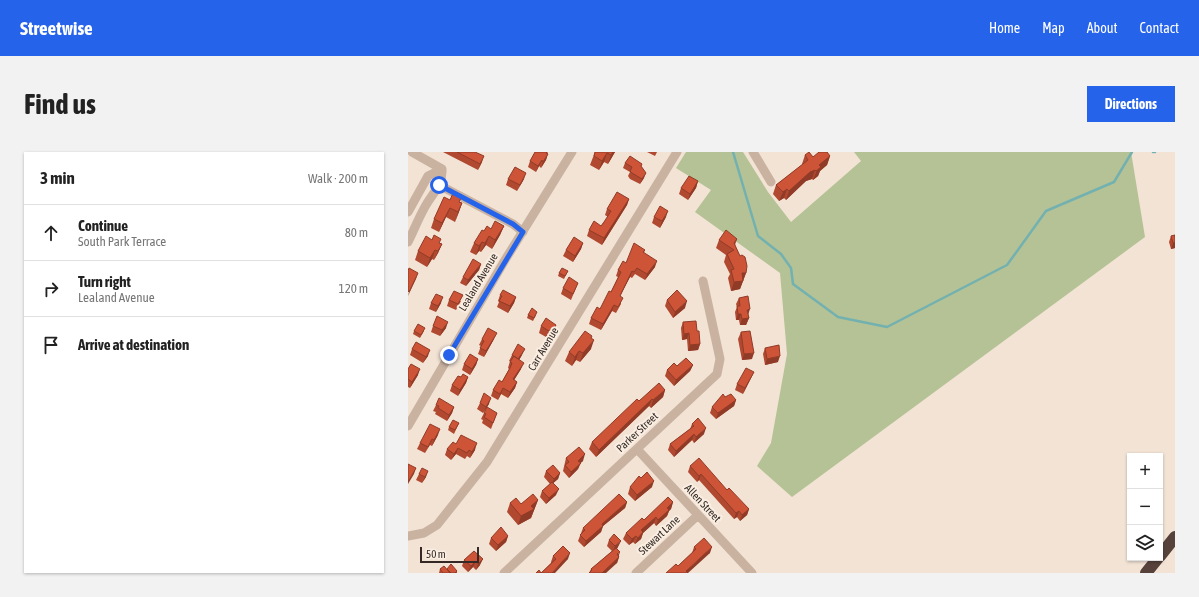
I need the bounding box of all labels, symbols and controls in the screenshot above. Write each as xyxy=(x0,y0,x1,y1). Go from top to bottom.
text: Streetwise xyxy=(20,17,93,39)
text: Home xyxy=(989,20,1020,36)
text: Map xyxy=(1042,20,1065,36)
text: About xyxy=(1087,20,1118,36)
text: Contact xyxy=(1140,20,1179,36)
button: Directions xyxy=(1087,86,1175,122)
text: Find us xyxy=(24,88,96,120)
text: 3 min xyxy=(40,168,75,188)
text: Walk · 200 m xyxy=(308,171,368,186)
route start xyxy=(430,176,448,194)
text: Continue xyxy=(78,217,128,234)
icon: ahead xyxy=(40,222,62,244)
text: 80 m xyxy=(345,225,368,240)
text: South Park Terrace xyxy=(78,234,166,249)
street label: Lealand Avenue xyxy=(456,251,500,313)
text: Turn right xyxy=(78,273,131,290)
icon: right xyxy=(40,278,62,300)
text: 120 m xyxy=(339,281,368,296)
text: Lealand Avenue xyxy=(78,290,155,305)
street label: Carr Avenue xyxy=(525,325,561,373)
icon: arrive xyxy=(40,334,62,356)
text: Arrive at destination xyxy=(78,336,189,353)
route end xyxy=(440,346,458,364)
street label: Parker Street xyxy=(614,410,660,454)
map controls xyxy=(1127,453,1163,561)
button: + xyxy=(1127,453,1163,489)
street label: Allen Street xyxy=(683,482,723,524)
button: − xyxy=(1127,489,1163,525)
street label: Stewart Lane xyxy=(636,513,682,557)
button: layers xyxy=(1127,525,1163,561)
scale bar xyxy=(420,545,479,564)
text: 50 m xyxy=(426,548,446,560)

